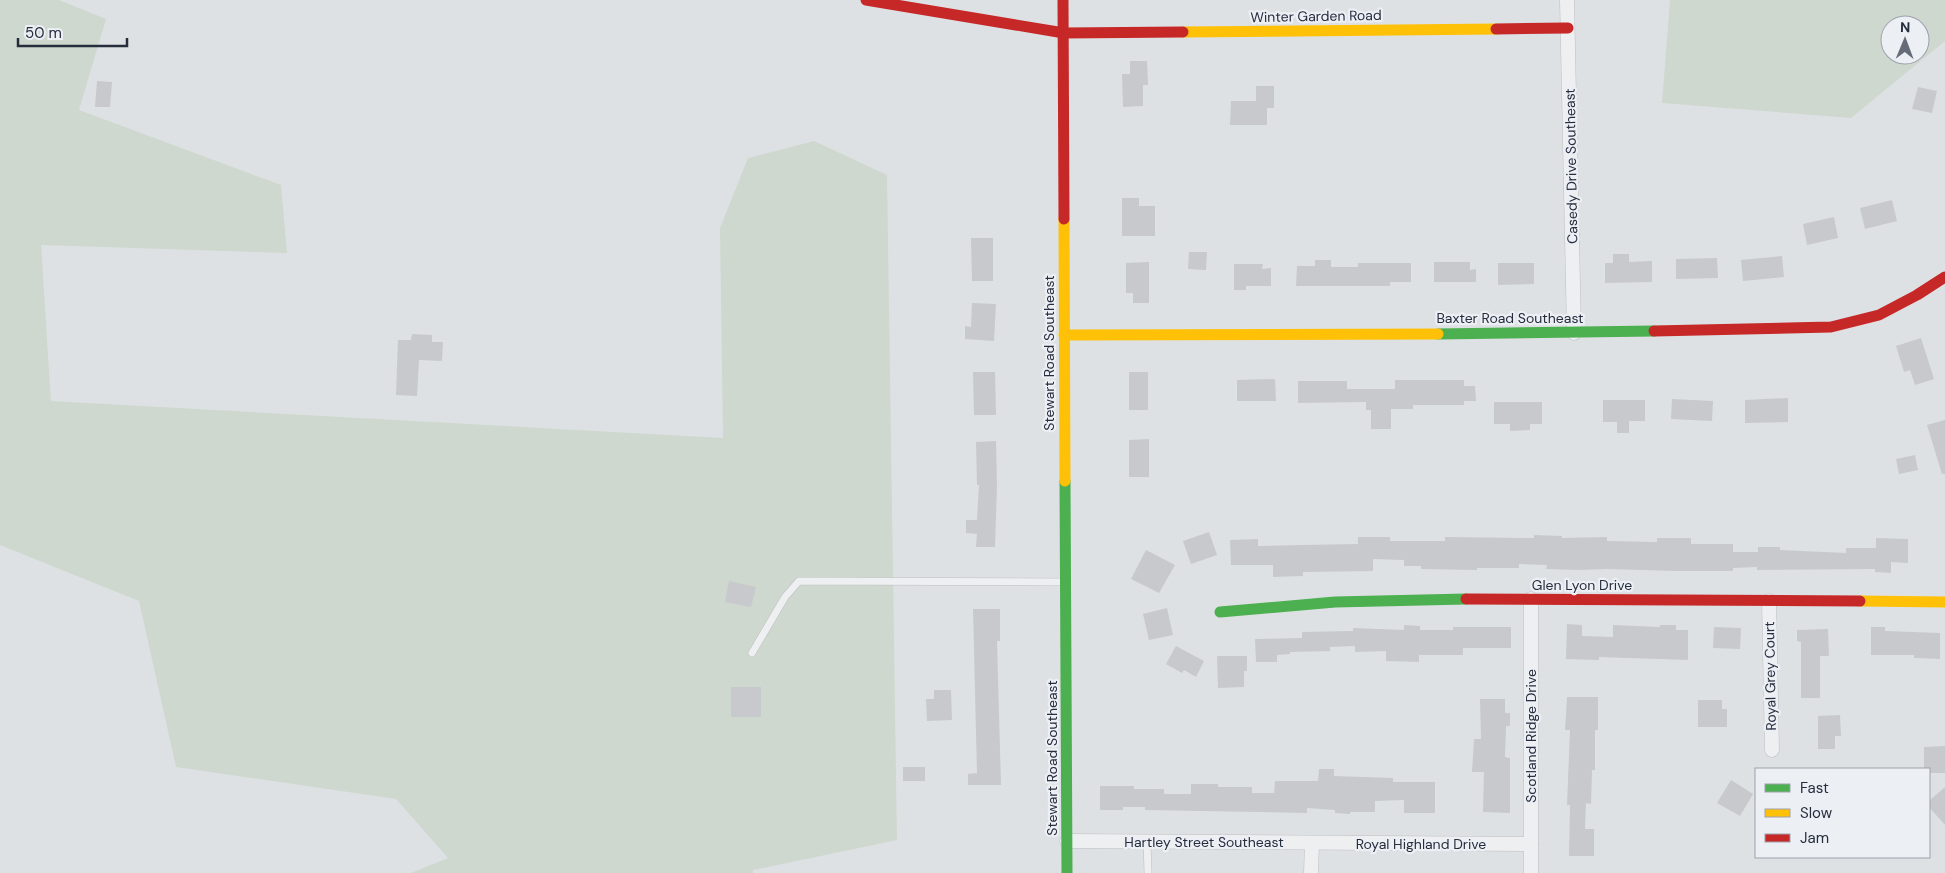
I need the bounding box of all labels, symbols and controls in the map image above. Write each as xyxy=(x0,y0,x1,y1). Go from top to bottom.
street label: Winter Garden Road xyxy=(1250,6,1382,26)
scale bar xyxy=(18,15,126,47)
north arrow xyxy=(1880,15,1930,65)
text: N xyxy=(1900,18,1910,36)
text: 50 m xyxy=(25,23,62,43)
street label: Casedy Drive Southeast xyxy=(1561,88,1581,244)
street label: Stewart Road Southeast xyxy=(1040,275,1058,431)
street label: Baxter Road Southeast xyxy=(1436,309,1584,327)
street label: Glen Lyon Drive xyxy=(1532,576,1632,594)
street label: Royal Grey Court xyxy=(1760,621,1780,731)
street label: Scotland Ridge Drive xyxy=(1522,669,1540,803)
street label: Stewart Road Southeast xyxy=(1043,680,1061,836)
legend xyxy=(1755,768,1930,858)
text: Fast xyxy=(1800,778,1829,798)
text: Slow xyxy=(1800,803,1833,823)
text: Jam xyxy=(1800,828,1829,848)
street label: Hartley Street Southeast xyxy=(1124,833,1284,851)
street label: Royal Highland Drive xyxy=(1356,835,1486,853)

